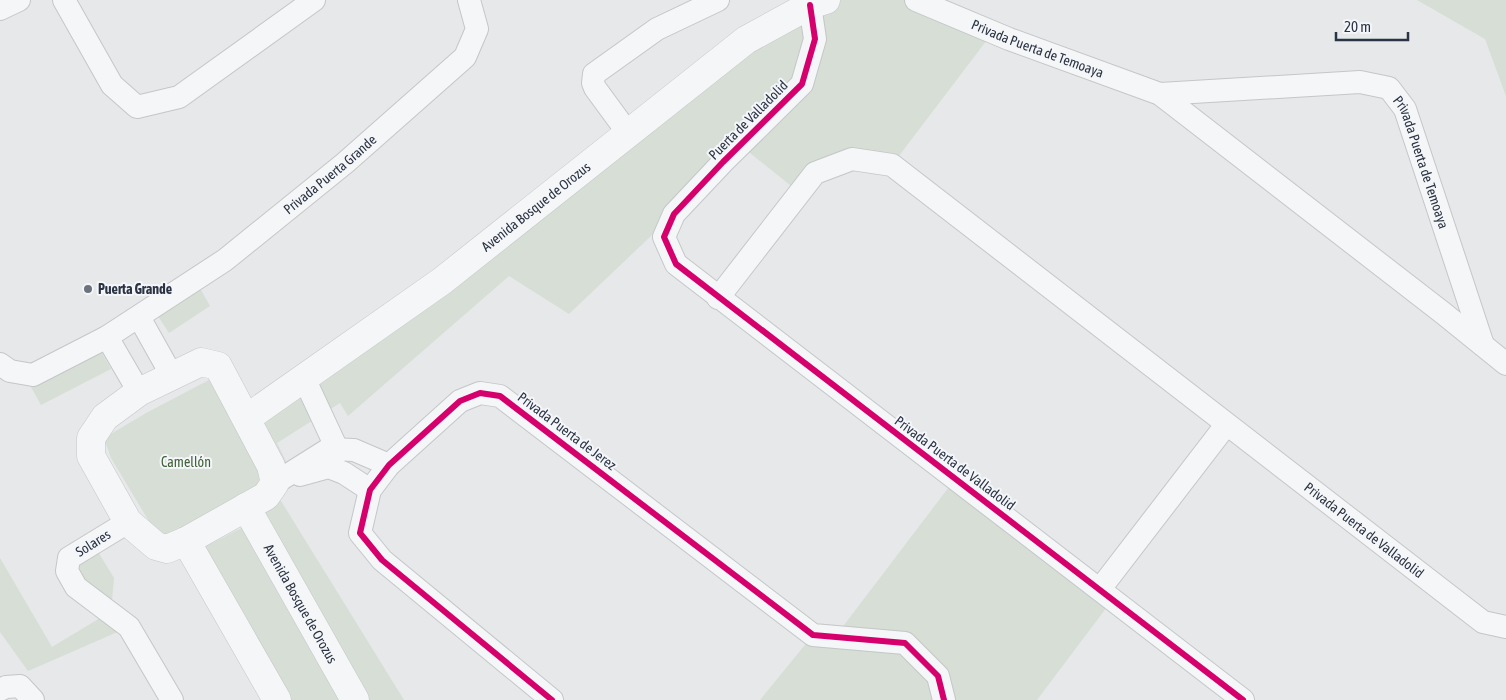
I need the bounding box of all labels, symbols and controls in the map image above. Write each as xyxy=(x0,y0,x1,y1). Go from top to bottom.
scale bar xyxy=(1336,10,1408,42)
street label: Privada Puerta de Temoaya xyxy=(969,16,1106,81)
text: 20 m xyxy=(1344,18,1371,35)
street label: Puerta de Valladolid xyxy=(705,77,791,163)
street label: Privada Puerta de Temoaya xyxy=(1390,93,1452,231)
street label: Privada Puerta Grande xyxy=(280,131,379,217)
street label: Avenida Bosque de Orozus xyxy=(478,159,593,255)
place label: Puerta Grande xyxy=(98,281,172,297)
marker: Puerta Grande xyxy=(82,283,94,295)
street label: Privada Puerta de Jerez xyxy=(515,389,619,473)
street label: Privada Puerta de Valladolid xyxy=(892,413,1018,513)
park label: Camellón xyxy=(161,454,211,470)
street label: Privada Puerta de Valladolid xyxy=(1301,479,1427,581)
street label: Solares xyxy=(73,526,113,560)
street label: Avenida Bosque de Orozus xyxy=(261,541,341,666)

